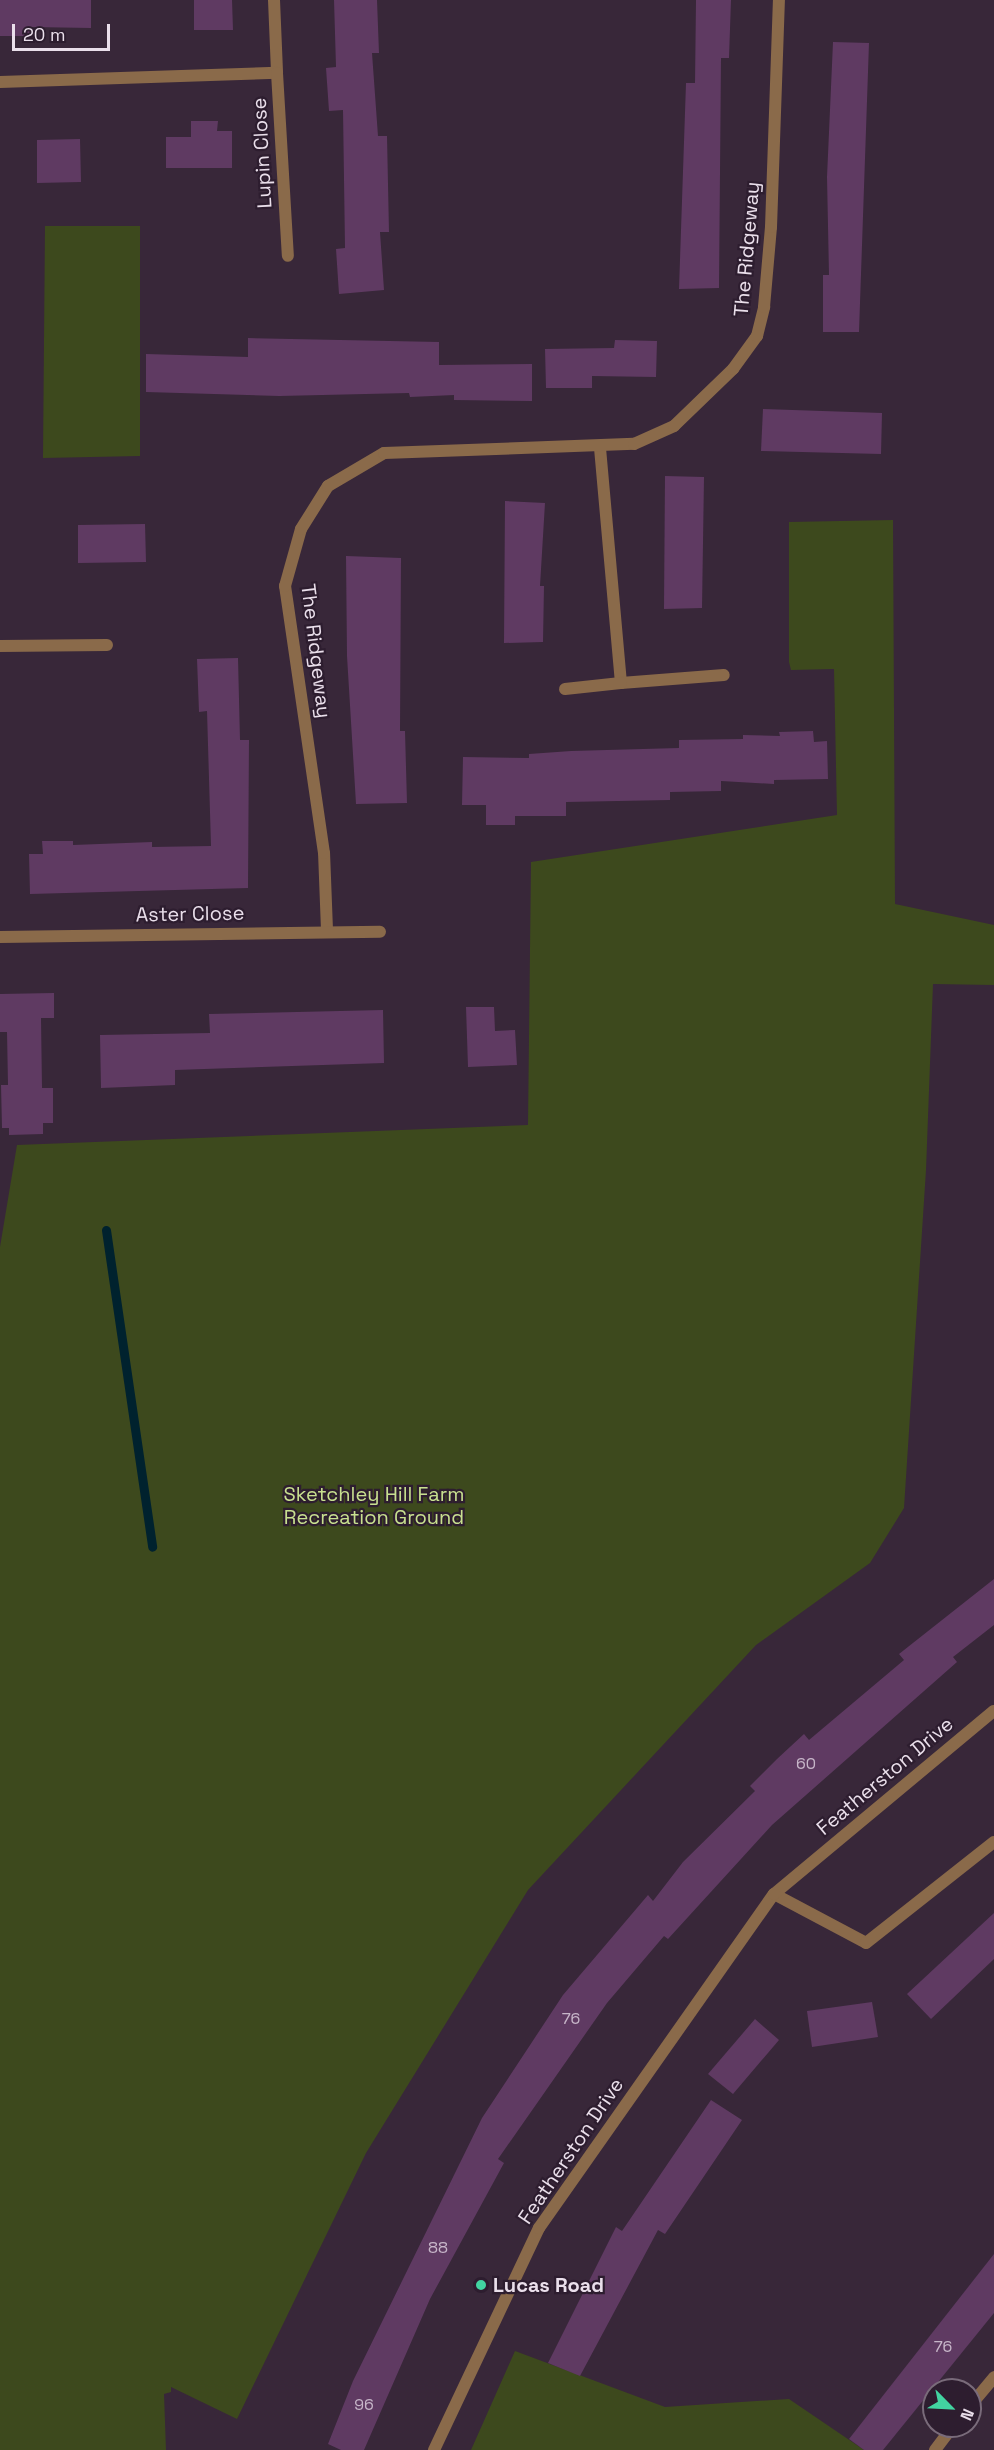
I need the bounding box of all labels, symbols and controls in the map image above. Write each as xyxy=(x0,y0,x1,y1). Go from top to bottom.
scale bar xyxy=(15,12,112,50)
text: 20 m xyxy=(23,23,66,46)
street label: Lupin Close xyxy=(247,97,277,209)
street label: The Ridgeway xyxy=(729,181,765,317)
street label: The Ridgeway xyxy=(296,582,336,720)
street label: Aster Close xyxy=(135,901,245,927)
park label: Sketchley Hill Farm Recreation Ground xyxy=(284,1482,464,1529)
street label: Featherston Drive xyxy=(812,1712,958,1840)
house number: 60 xyxy=(796,1754,816,1774)
house number: 76 xyxy=(562,2009,580,2029)
street label: Featherston Drive xyxy=(513,2073,629,2229)
house number: 88 xyxy=(428,2238,448,2258)
place label: Lucas Road xyxy=(493,2273,604,2297)
marker: Lucas Road xyxy=(474,2278,488,2292)
house number: 76 xyxy=(934,2337,952,2357)
north arrow xyxy=(922,2378,982,2438)
house number: 96 xyxy=(354,2395,374,2415)
text: N xyxy=(955,2406,979,2424)

